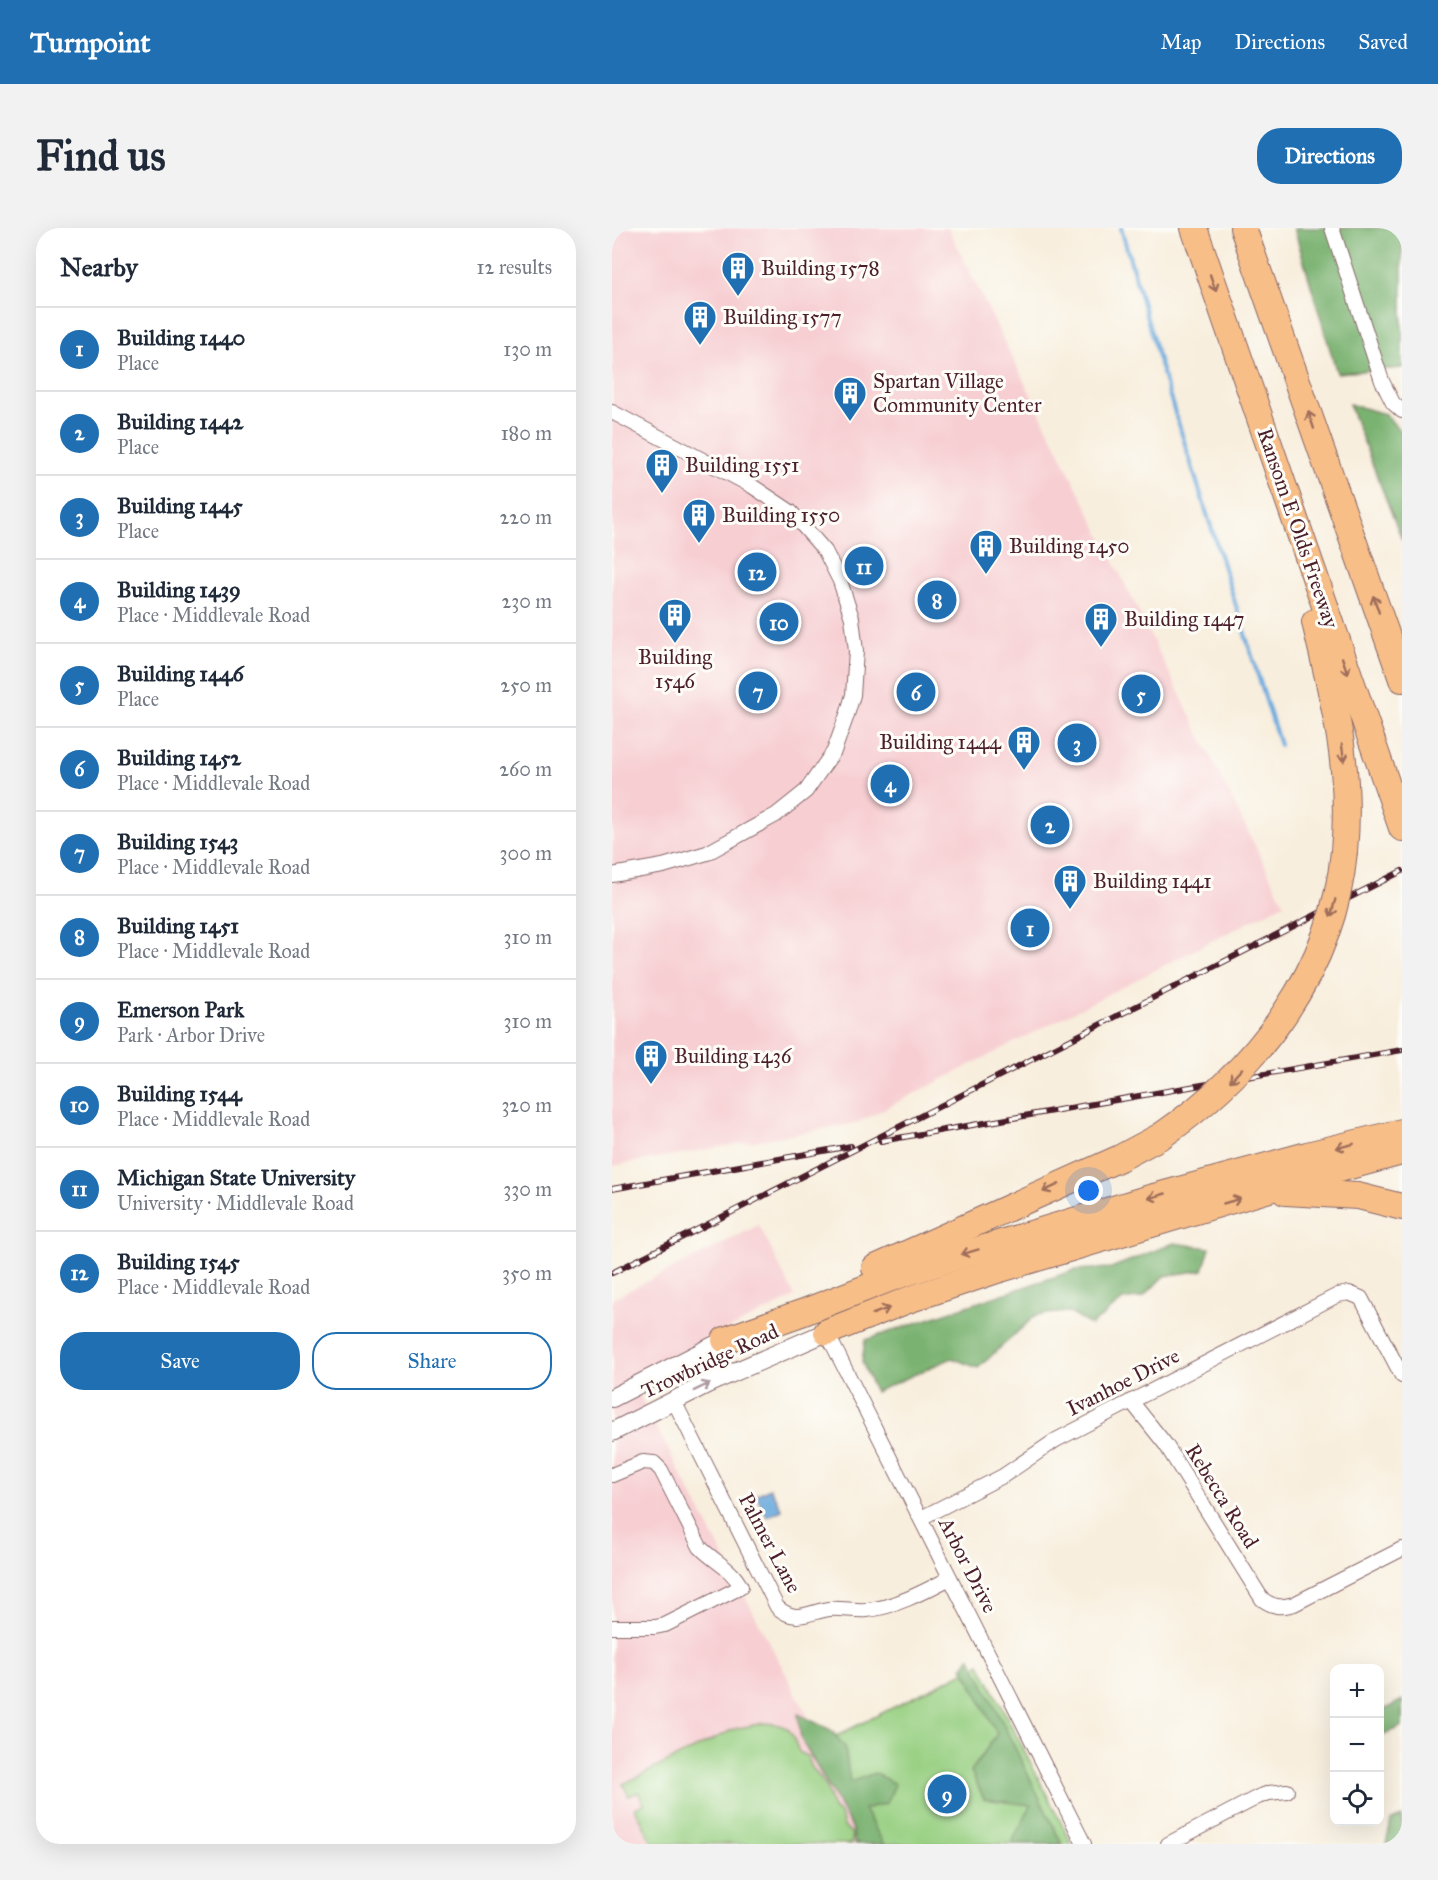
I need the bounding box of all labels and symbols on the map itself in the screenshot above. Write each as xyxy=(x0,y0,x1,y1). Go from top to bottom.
building icon: Building 1578 xyxy=(720,250,756,297)
place label: Building 1578 xyxy=(761,255,880,281)
one-way arrow xyxy=(1208,273,1219,292)
building icon: Building 1577 xyxy=(682,299,718,346)
place label: Building 1577 xyxy=(723,304,842,330)
place label: Spartan Village Community Center xyxy=(873,368,1042,418)
building icon: Spartan Village Community Center xyxy=(832,375,868,422)
one-way arrow xyxy=(1304,411,1315,430)
street label: Ransom E Olds Freeway xyxy=(1252,424,1345,633)
building icon: Building 1551 xyxy=(644,447,680,494)
place label: Building 1551 xyxy=(685,452,799,478)
building icon: Building 1550 xyxy=(681,497,717,544)
place label: Building 1550 xyxy=(722,502,840,528)
building icon: Building 1450 xyxy=(968,528,1004,575)
place label: Building 1450 xyxy=(1009,533,1129,559)
pin: 11 xyxy=(844,544,884,588)
pin: 12 xyxy=(738,550,776,594)
pin: 8 xyxy=(918,578,956,622)
one-way arrow xyxy=(1369,595,1380,614)
building icon: Building 1546 xyxy=(657,597,693,644)
pin: 10 xyxy=(760,600,798,644)
building icon: Building 1447 xyxy=(1083,601,1119,648)
place label: Building 1447 xyxy=(1124,606,1244,632)
place label: Building 1546 xyxy=(638,644,712,694)
one-way arrow xyxy=(1341,656,1352,675)
pin: 7 xyxy=(738,668,778,714)
pin: 6 xyxy=(896,670,936,714)
pin: 5 xyxy=(1122,672,1160,716)
pin: 3 xyxy=(1058,720,1096,766)
building icon: Building 1444 xyxy=(1006,724,1042,771)
place label: Building 1444 xyxy=(879,729,1002,755)
one-way arrow xyxy=(1338,742,1349,762)
pin: 4 xyxy=(870,762,910,806)
pin: 2 xyxy=(1030,802,1070,848)
building icon: Building 1441 xyxy=(1052,863,1088,910)
place label: Building 1441 xyxy=(1093,868,1211,894)
one-way arrow xyxy=(1327,898,1338,917)
pin: 1 xyxy=(1010,906,1050,950)
building icon: Building 1436 xyxy=(633,1038,669,1085)
place label: Building 1436 xyxy=(674,1043,793,1069)
one-way arrow xyxy=(1229,1067,1243,1082)
one-way arrow xyxy=(1336,1140,1355,1152)
your location xyxy=(1074,1176,1103,1205)
one-way arrow xyxy=(1043,1183,1061,1194)
one-way arrow xyxy=(1148,1191,1167,1202)
one-way arrow xyxy=(1222,1194,1241,1206)
one-way arrow xyxy=(961,1247,980,1258)
one-way arrow xyxy=(872,1305,890,1316)
street label: Trowbridge Road xyxy=(637,1318,783,1404)
street label: Ivanhoe Drive xyxy=(1062,1342,1184,1421)
one-way arrow xyxy=(692,1381,710,1393)
street label: Rebecca Road xyxy=(1180,1439,1265,1553)
street label: Palmer Lane xyxy=(733,1489,807,1598)
street label: Arbor Drive xyxy=(932,1512,1003,1617)
pin: 9 xyxy=(928,1772,966,1816)

